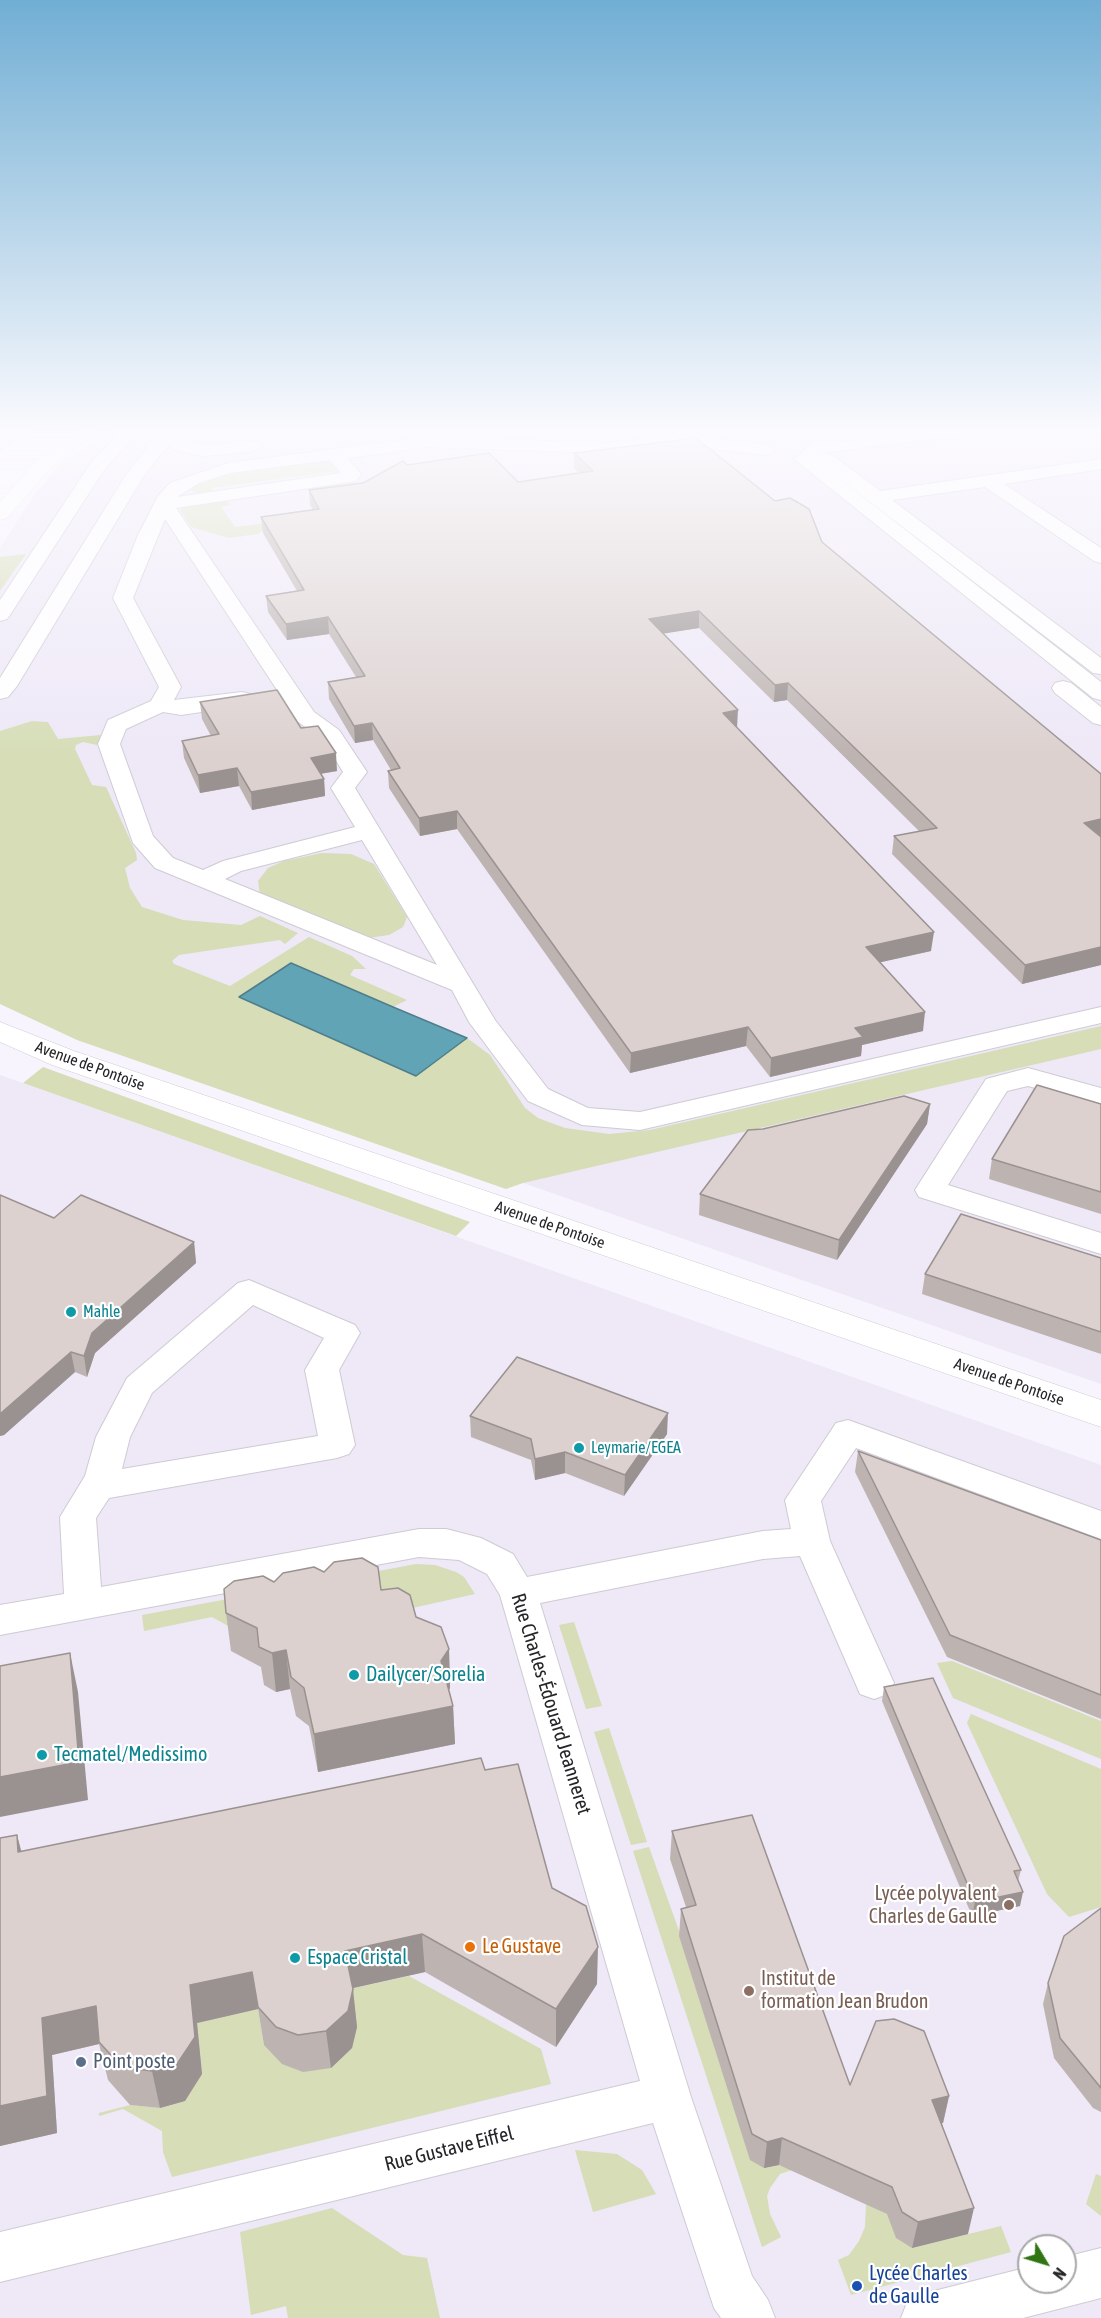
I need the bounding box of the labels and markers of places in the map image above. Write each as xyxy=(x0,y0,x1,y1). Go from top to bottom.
place label: Mahle xyxy=(83,1302,120,1322)
marker: Mahle xyxy=(64,1305,78,1319)
place label: Leymarie/EGEA xyxy=(591,1438,681,1458)
marker: Leymarie/EGEA xyxy=(572,1441,586,1455)
place label: Dailycer/Sorelia xyxy=(366,1663,485,1687)
marker: Dailycer/Sorelia xyxy=(347,1668,361,1682)
place label: Tecmatel/Medissimo xyxy=(54,1743,207,1767)
marker: Tecmatel/Medissimo xyxy=(35,1748,49,1762)
place label: Lycée polyvalent Charles de Gaulle xyxy=(869,1882,997,1929)
marker: Lycée polyvalent Charles de Gaulle xyxy=(1002,1898,1016,1912)
place label: Le Gustave xyxy=(482,1935,561,1959)
marker: Le Gustave xyxy=(463,1940,477,1954)
place label: Espace Cristal xyxy=(307,1946,407,1970)
marker: Espace Cristal xyxy=(288,1951,302,1965)
place label: Institut de formation Jean Brudon xyxy=(761,1967,929,2014)
marker: Institut de formation Jean Brudon xyxy=(742,1984,756,1998)
place label: Point poste xyxy=(93,2050,175,2074)
marker: Point poste xyxy=(74,2055,88,2069)
place label: Lycée Charles de Gaulle xyxy=(869,2262,968,2309)
marker: Lycée Charles de Gaulle xyxy=(850,2279,864,2293)

